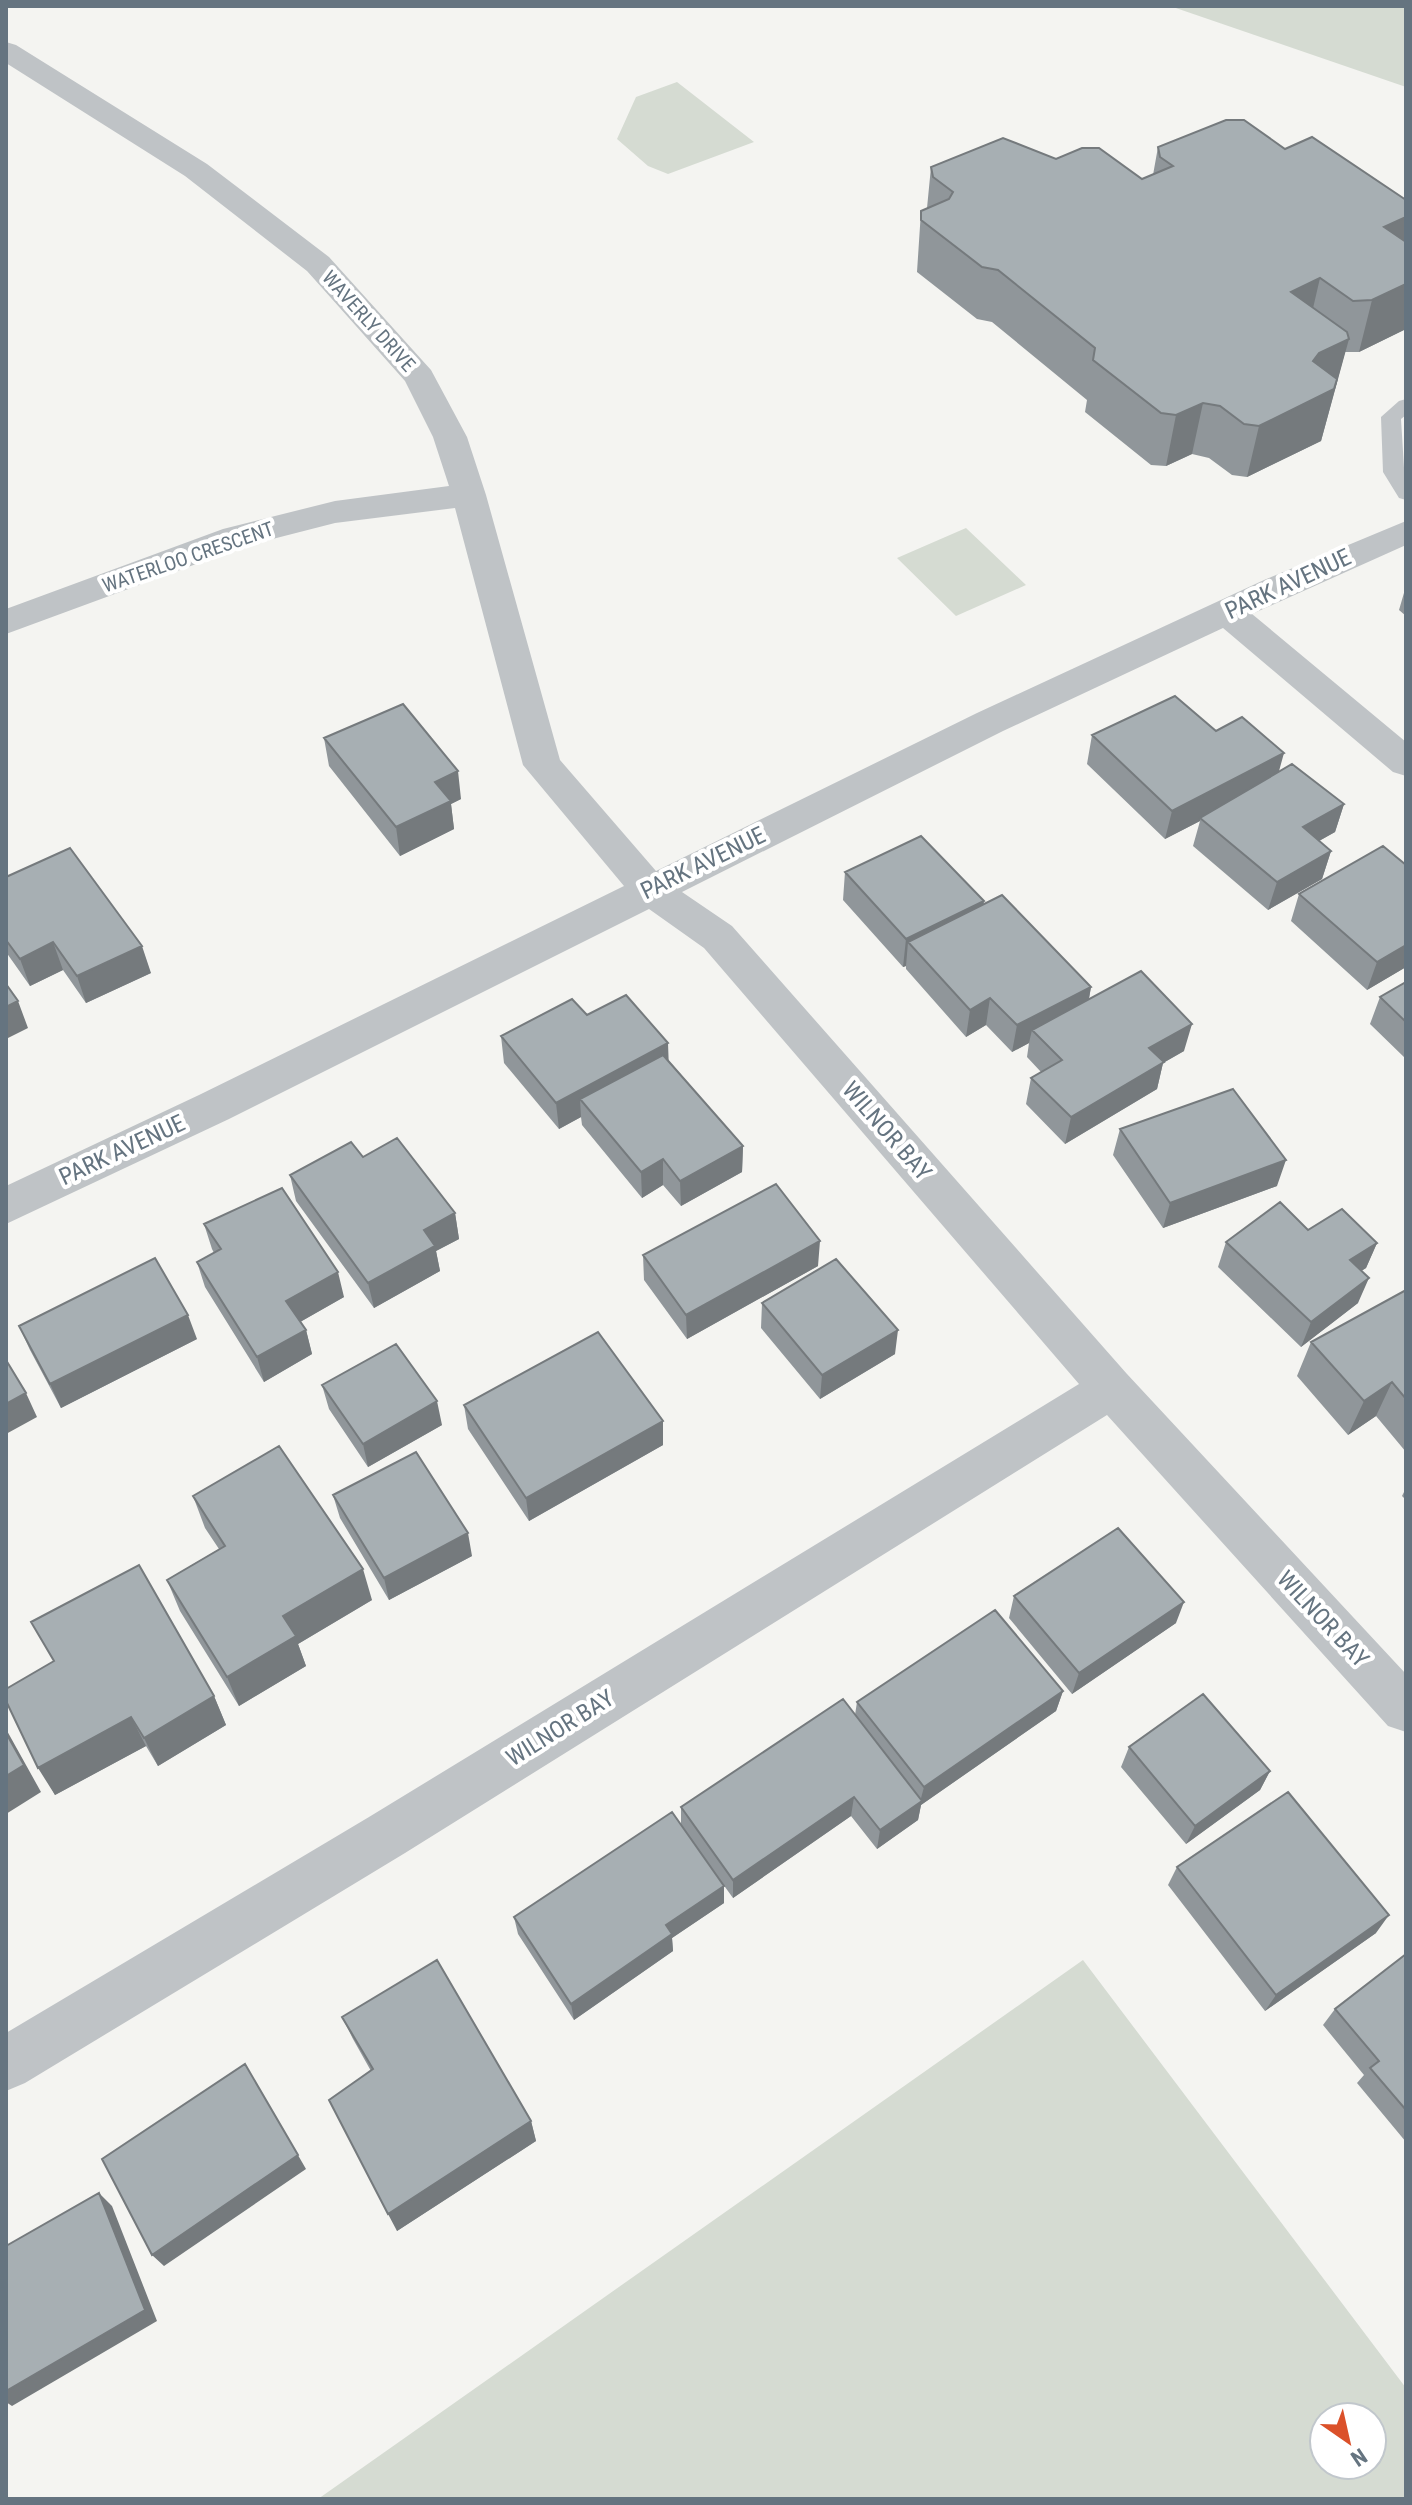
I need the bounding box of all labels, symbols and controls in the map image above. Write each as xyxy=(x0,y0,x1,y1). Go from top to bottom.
street label: WAVERLY DRIVE xyxy=(317,266,421,377)
street label: WATERLOO CRESCENT xyxy=(99,516,277,598)
street label: PARK AVENUE xyxy=(1221,543,1355,625)
street label: PARK AVENUE xyxy=(636,821,770,905)
street label: WILNOR BAY xyxy=(837,1076,938,1186)
street label: PARK AVENUE xyxy=(55,1109,189,1191)
street label: WILNOR BAY xyxy=(1271,1565,1375,1673)
street label: WILNOR BAY xyxy=(501,1684,619,1772)
north arrow xyxy=(1308,2401,1388,2481)
text: N xyxy=(1346,2443,1371,2471)

